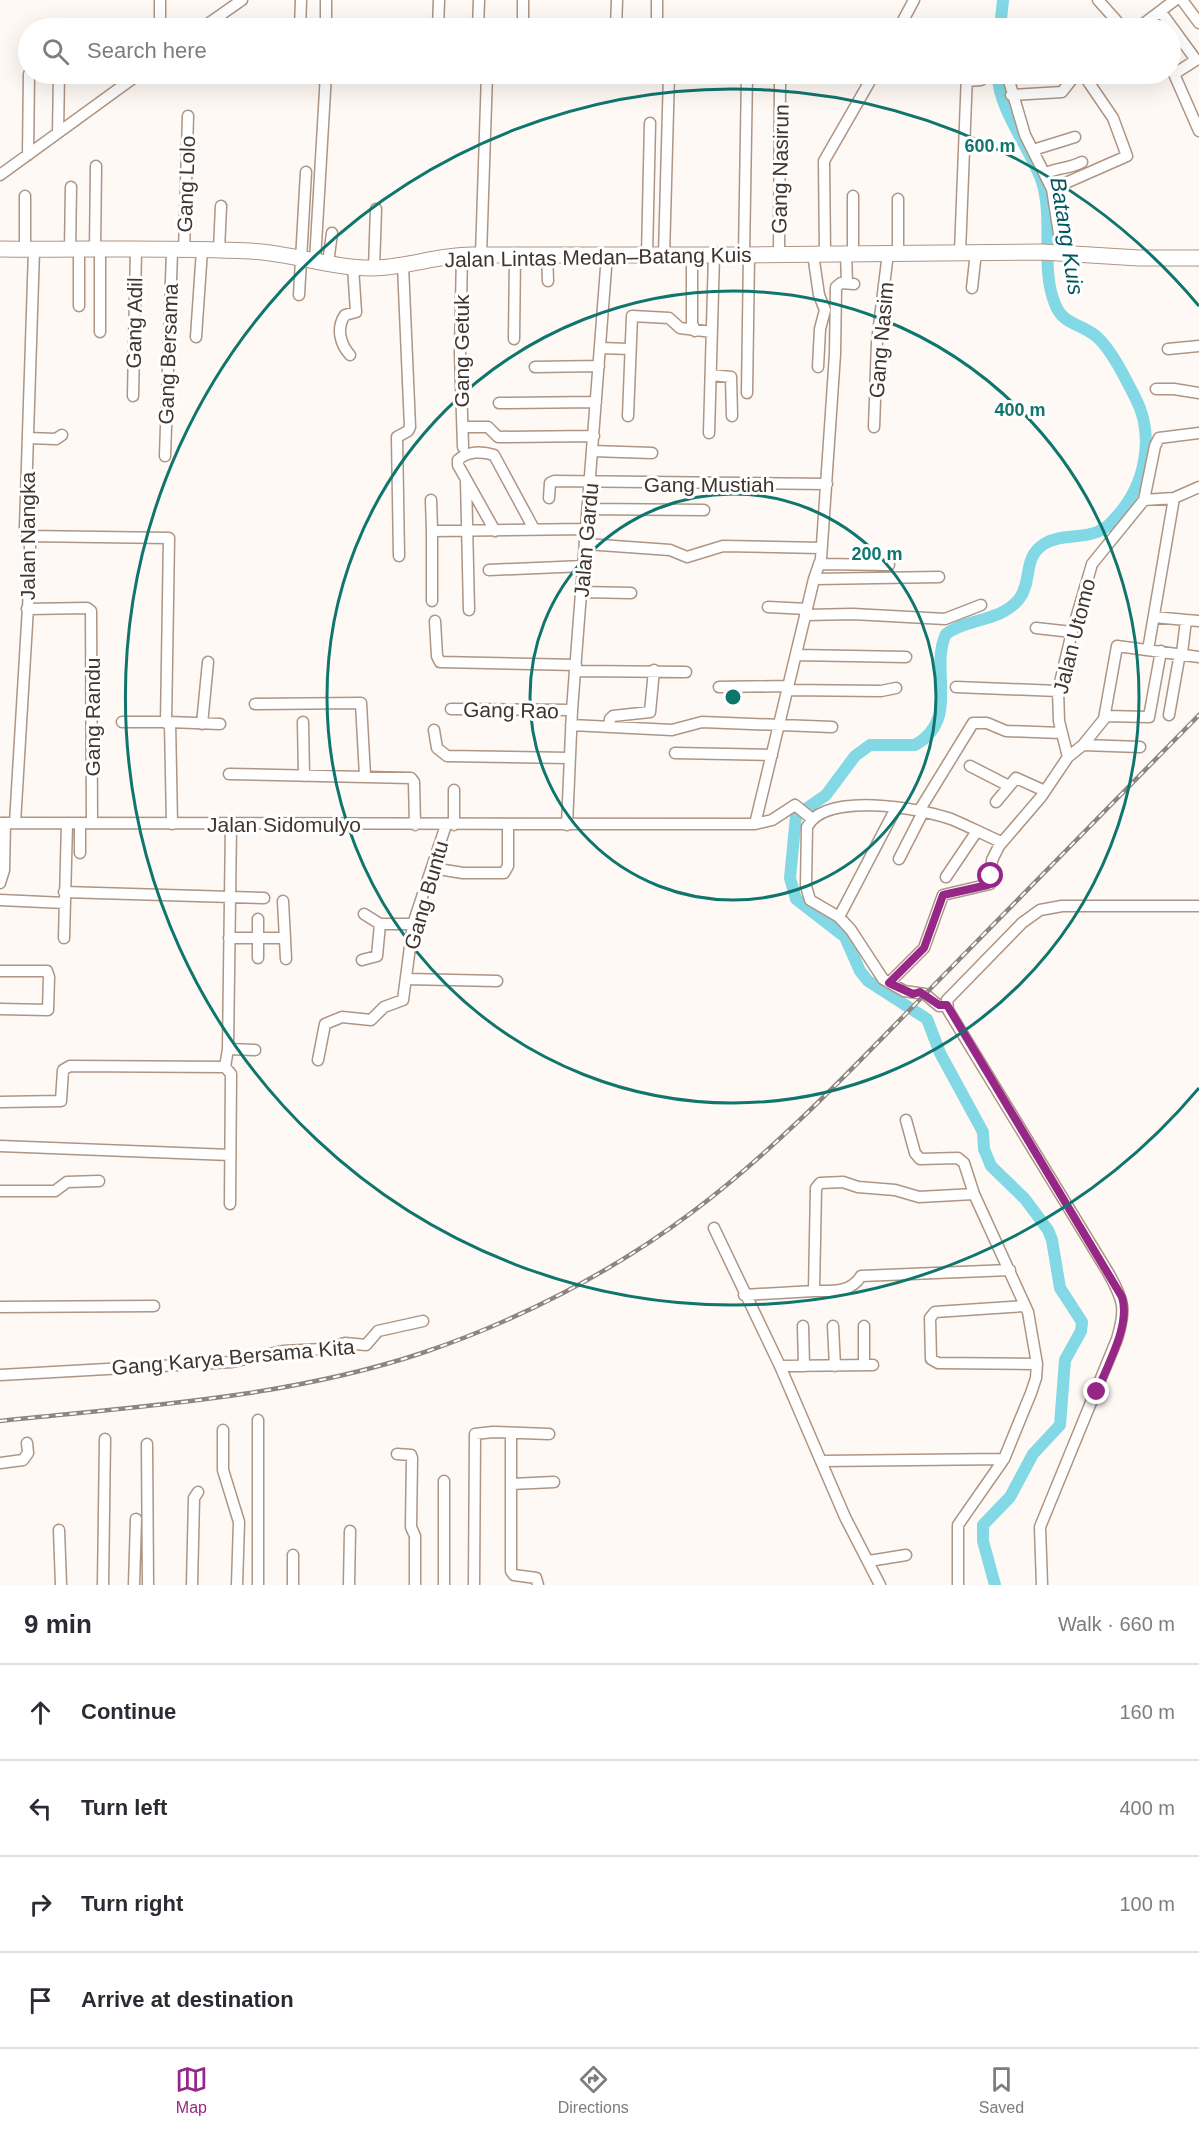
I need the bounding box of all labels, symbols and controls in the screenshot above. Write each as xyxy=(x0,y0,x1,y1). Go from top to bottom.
search box xyxy=(18,18,1181,84)
icon: search xyxy=(39,35,72,68)
text: Search here xyxy=(87,38,207,63)
street label: Gang Nasirun xyxy=(767,104,793,234)
street label: Gang Lolo xyxy=(173,135,199,233)
text: 600 m xyxy=(964,136,1016,156)
water label: Batang Kuis xyxy=(1045,175,1089,297)
street label: Jalan Lintas Medan–Batang Kuis xyxy=(444,243,752,271)
street label: Gang Adil xyxy=(122,277,146,369)
street label: Gang Nasim xyxy=(864,281,898,399)
street label: Gang Bersama xyxy=(154,283,182,425)
street label: Gang Getuk xyxy=(450,294,473,408)
text: 400 m xyxy=(994,400,1046,420)
street label: Jalan Nangka xyxy=(16,471,39,600)
street label: Gang Mustiah xyxy=(644,473,774,496)
street label: Jalan Gardu xyxy=(570,482,602,598)
text: 200 m xyxy=(851,544,903,564)
street label: Jalan Utomo xyxy=(1049,576,1099,696)
street label: Gang Randu xyxy=(81,657,104,777)
centre of rings xyxy=(723,687,743,707)
street label: Gang Rao xyxy=(463,698,559,722)
street label: Jalan Sidomulyo xyxy=(207,813,361,836)
street label: Gang Buntu xyxy=(399,838,453,952)
route start xyxy=(977,862,1003,888)
street label: Gang Karya Bersama Kita xyxy=(110,1335,356,1379)
route end xyxy=(1083,1378,1109,1404)
text: 9 min xyxy=(24,1609,92,1639)
text: Walk · 660 m xyxy=(1058,1613,1175,1635)
icon: ahead xyxy=(24,1696,57,1729)
text: Continue xyxy=(81,1699,176,1724)
text: 160 m xyxy=(1119,1701,1175,1723)
icon: left xyxy=(24,1792,57,1825)
text: Turn left xyxy=(81,1795,167,1820)
text: 400 m xyxy=(1119,1797,1175,1819)
icon: right xyxy=(24,1888,57,1921)
text: Turn right xyxy=(81,1891,183,1916)
text: 100 m xyxy=(1119,1893,1175,1915)
icon: arrive xyxy=(24,1984,57,2017)
text: Arrive at destination xyxy=(81,1987,294,2012)
tab: Map xyxy=(175,2063,208,2117)
tab: Directions xyxy=(558,2063,629,2117)
tab: Saved xyxy=(979,2063,1024,2117)

